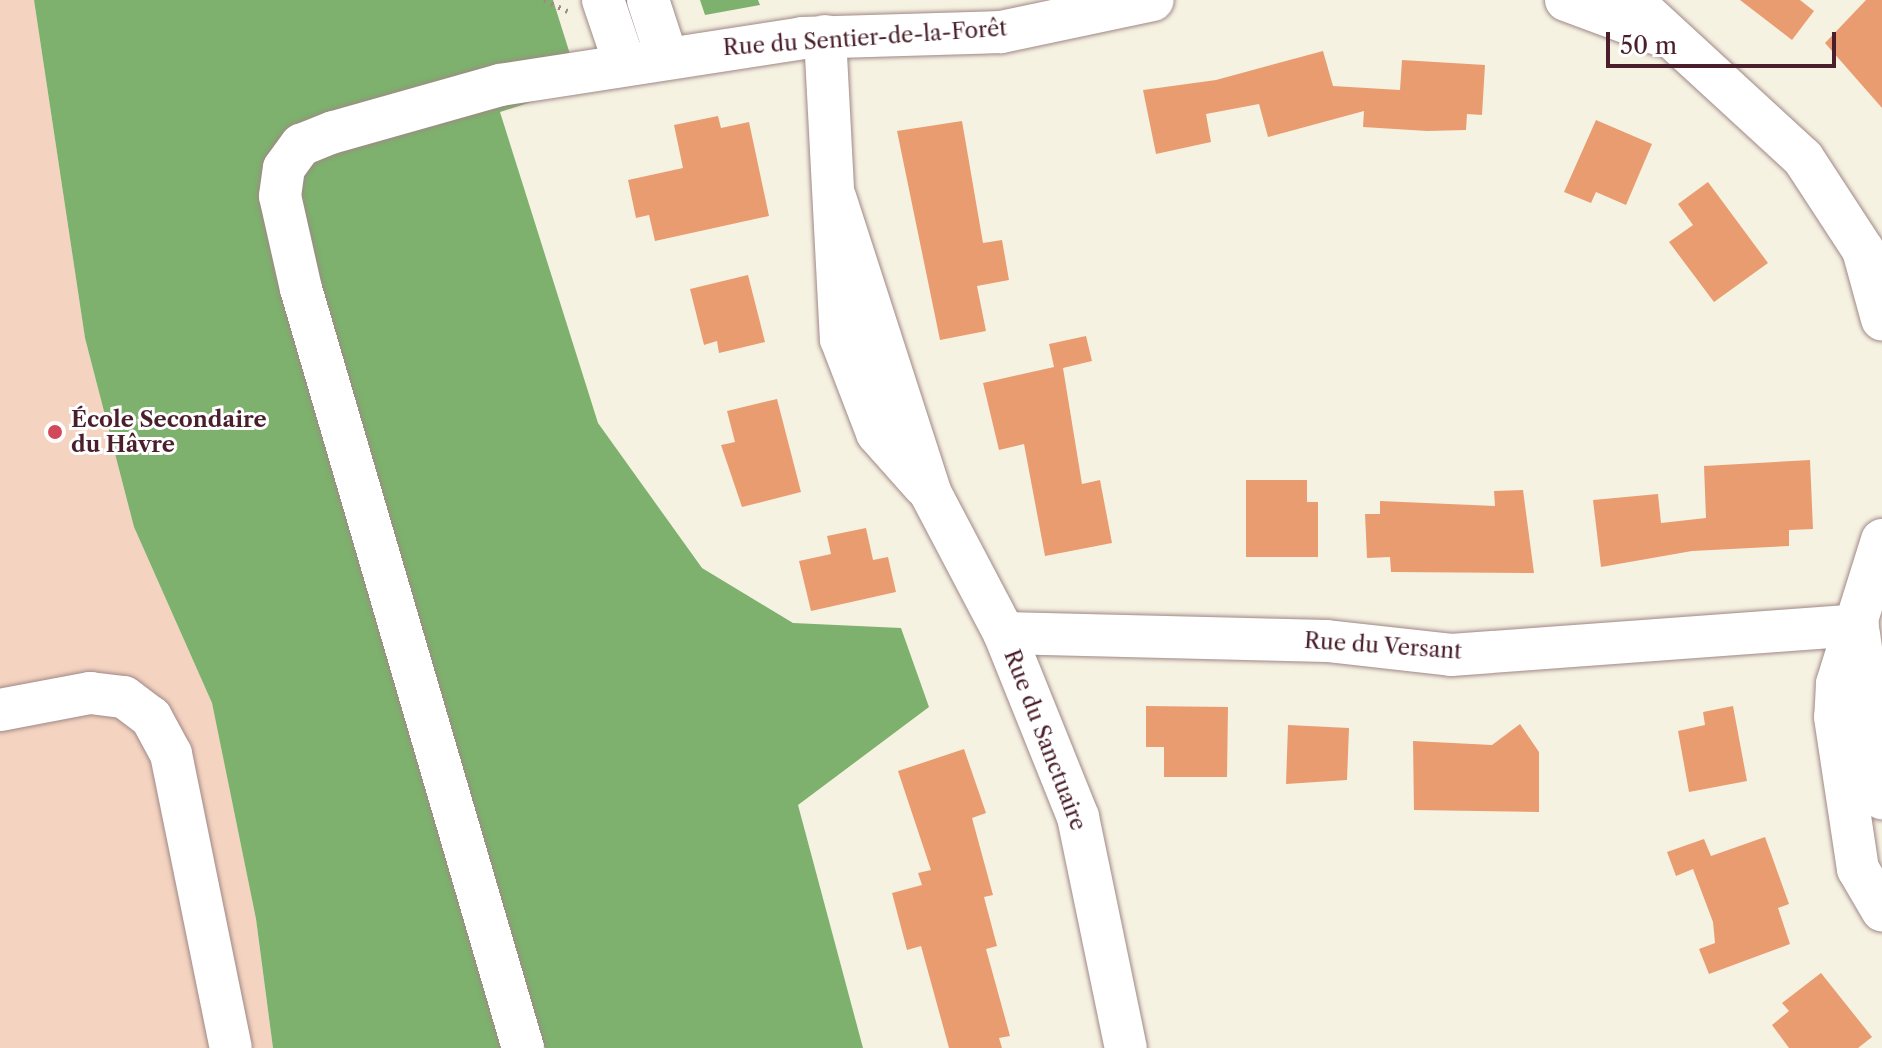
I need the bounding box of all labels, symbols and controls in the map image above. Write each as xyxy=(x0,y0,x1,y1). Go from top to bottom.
street label: Rue du Sentier-de-la-Forêt xyxy=(722,15,1008,61)
scale bar xyxy=(1610,16,1840,66)
text: 50 m xyxy=(1620,31,1677,60)
place label: École Secondaire du Hâvre xyxy=(71,406,267,458)
marker: École Secondaire du Hâvre xyxy=(46,423,64,441)
street label: Rue du Versant xyxy=(1303,627,1463,665)
street label: Rue du Sanctuaire xyxy=(998,646,1092,834)

